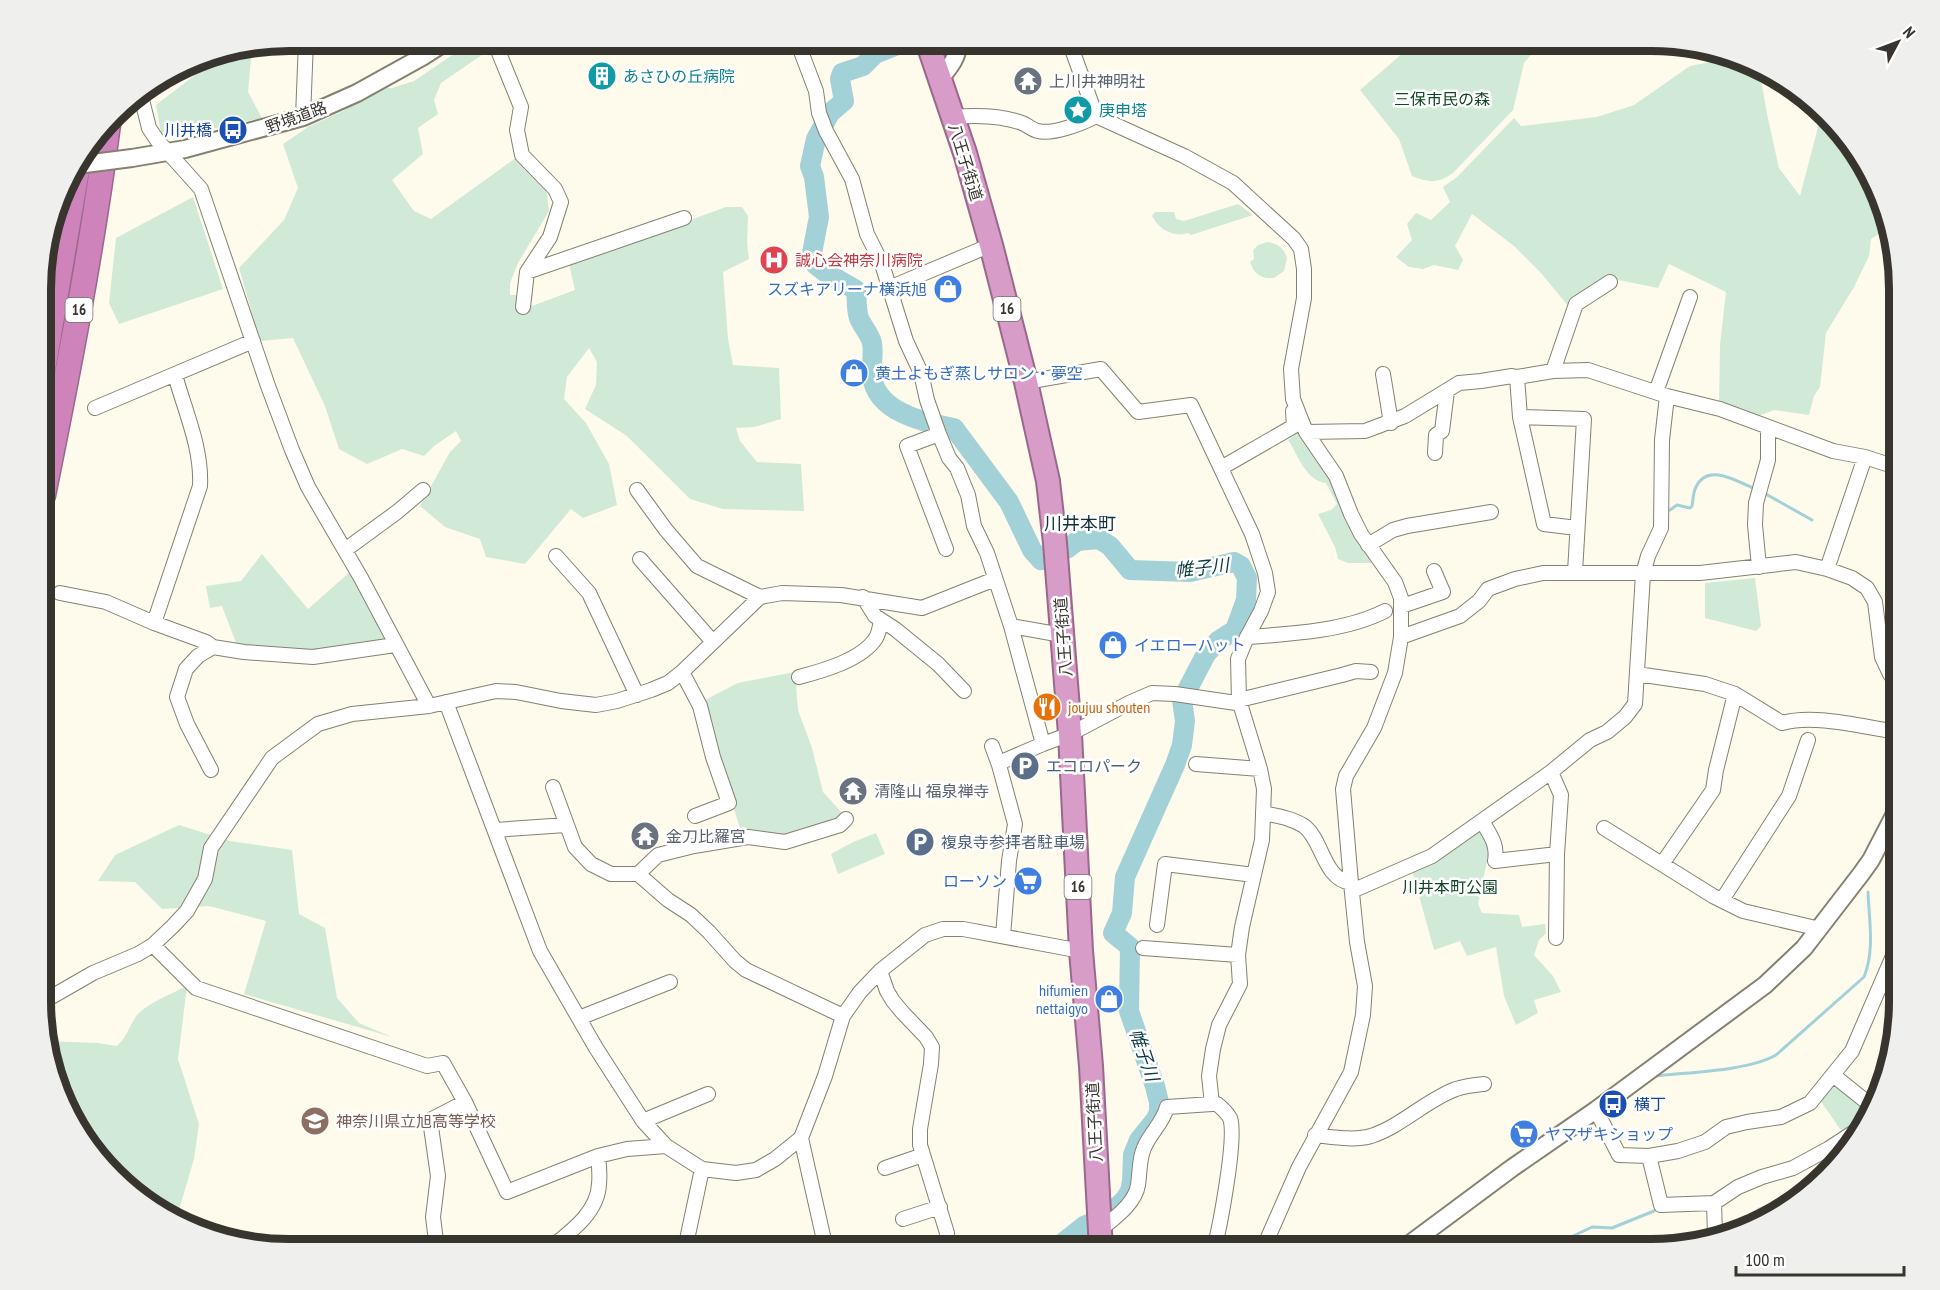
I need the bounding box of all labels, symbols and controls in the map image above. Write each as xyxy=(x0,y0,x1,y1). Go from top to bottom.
north arrow xyxy=(1868,12,1928,72)
text: N xyxy=(1899,22,1920,42)
building icon: あさひの丘病院 xyxy=(586,60,618,92)
temple icon: 上川井神明社 xyxy=(1012,65,1044,97)
place label: あさひの丘病院 xyxy=(623,66,735,86)
place label: 上川井神明社 xyxy=(1049,71,1145,91)
park label: 三保市民の森 xyxy=(1394,89,1490,109)
place icon: 庚申塔 xyxy=(1062,94,1094,126)
street label: 野境道路 xyxy=(263,97,329,137)
place label: 庚申塔 xyxy=(1099,100,1147,120)
bus stop icon: 川井橋 xyxy=(217,114,249,146)
place label: 川井橋 xyxy=(164,120,212,140)
street label: 八王子街道 xyxy=(945,121,987,203)
hospital icon: 誠心会神奈川病院 xyxy=(758,244,790,276)
place label: 誠心会神奈川病院 xyxy=(795,250,923,270)
shop icon: スズキアリーナ横浜旭 xyxy=(932,273,964,305)
place label: スズキアリーナ横浜旭 xyxy=(767,279,927,299)
road number: 16 xyxy=(994,297,1020,321)
road number: 16 xyxy=(66,298,92,322)
shop icon: 黄土よもぎ蒸しサロン・夢空 xyxy=(838,357,870,389)
place label: 黄土よもぎ蒸しサロン・夢空 xyxy=(875,363,1083,383)
district label: 川井本町 xyxy=(1044,512,1116,535)
water label: 帷子川 xyxy=(1174,553,1232,582)
street label: 八王子街道 xyxy=(1050,596,1076,678)
shop icon: イエローハット xyxy=(1097,629,1129,661)
place label: イエローハット xyxy=(1134,635,1246,655)
restaurant icon: joujuu shouten xyxy=(1031,691,1063,723)
place label: joujuu shouten xyxy=(1068,697,1150,717)
parking icon: エコロパーク xyxy=(1009,750,1041,782)
place label: エコロパーク xyxy=(1046,756,1142,776)
temple icon: 清隆山 福泉禅寺 xyxy=(837,775,869,807)
place label: 清隆山 福泉禅寺 xyxy=(874,781,989,801)
temple icon: 金刀比羅宮 xyxy=(629,820,661,852)
place label: 金刀比羅宮 xyxy=(666,826,746,846)
parking icon: 複泉寺参拝者駐車場 xyxy=(904,826,936,858)
place label: 複泉寺参拝者駐車場 xyxy=(941,832,1085,852)
supermarket icon: ローソン xyxy=(1012,865,1044,897)
place label: ローソン xyxy=(943,871,1007,891)
road number: 16 xyxy=(1064,875,1092,899)
park label: 川井本町公園 xyxy=(1402,877,1498,897)
place label: hifumien nettaigyo xyxy=(1036,980,1088,1018)
shop icon: hifumien nettaigyo xyxy=(1093,983,1125,1015)
water label: 帷子川 xyxy=(1125,1026,1165,1086)
street label: 八王子街道 xyxy=(1082,1082,1106,1162)
bus stop icon: 横丁 xyxy=(1597,1088,1629,1120)
place label: 横丁 xyxy=(1634,1094,1666,1114)
school or university icon: 神奈川県立旭高等学校 xyxy=(299,1105,331,1137)
place label: 神奈川県立旭高等学校 xyxy=(336,1111,496,1131)
supermarket icon: ヤマザキショップ xyxy=(1508,1118,1540,1150)
place label: ヤマザキショップ xyxy=(1545,1124,1673,1144)
scale bar xyxy=(1736,1239,1904,1277)
text: 100 m xyxy=(1745,1248,1785,1271)

